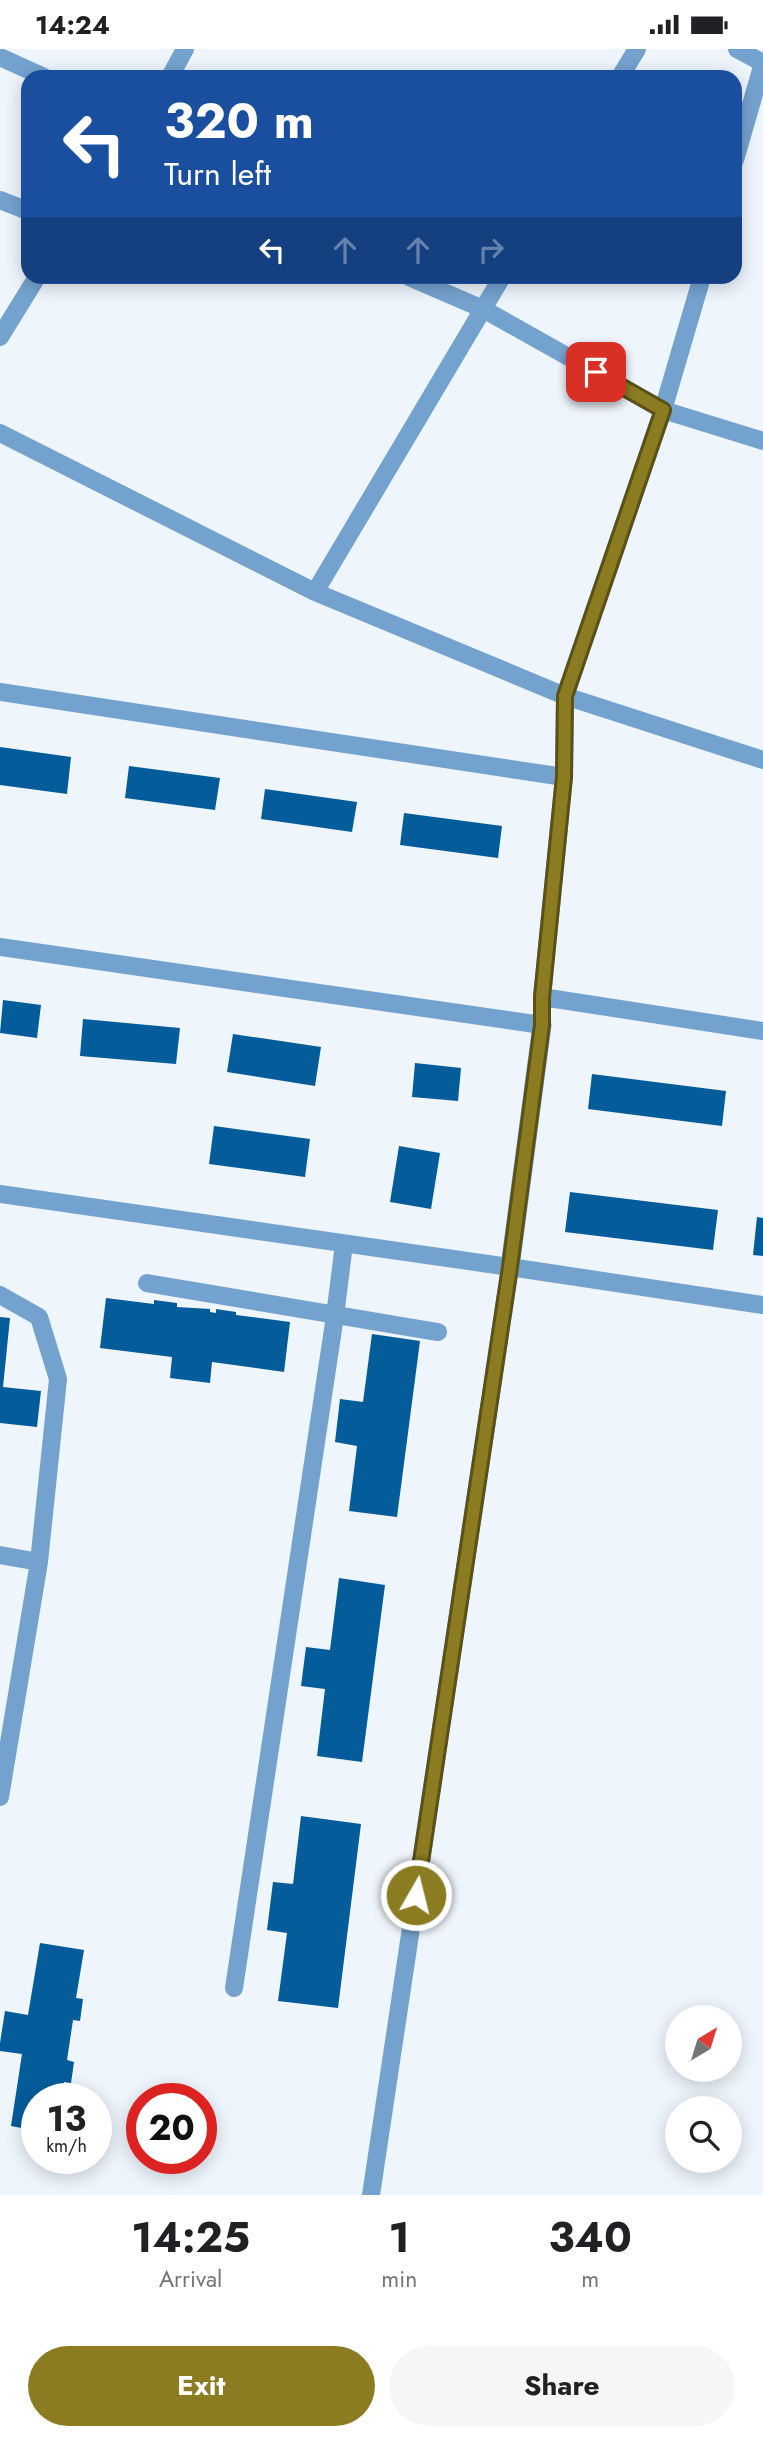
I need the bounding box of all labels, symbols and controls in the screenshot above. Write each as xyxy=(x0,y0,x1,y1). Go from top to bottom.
text: 14:24 xyxy=(35,6,110,44)
text: 320 m xyxy=(164,86,314,156)
icon: left xyxy=(49,98,140,189)
text: Turn left xyxy=(164,151,271,197)
icon: left xyxy=(253,231,291,269)
icon: ahead xyxy=(326,231,364,269)
icon: ahead xyxy=(399,231,437,269)
icon: right xyxy=(472,231,510,269)
pin xyxy=(566,342,626,402)
icon: arrive xyxy=(577,353,615,391)
position arrow xyxy=(379,1858,453,1932)
north arrow xyxy=(665,2005,742,2083)
map controls xyxy=(665,2005,742,2173)
speed limit sign: 20 xyxy=(126,2083,217,2174)
text: 13 xyxy=(47,2094,86,2144)
button: search xyxy=(665,2096,742,2173)
text: km/h xyxy=(46,2133,87,2159)
text: 14:25 xyxy=(131,2207,250,2268)
text: 1 xyxy=(389,2207,410,2268)
text: 340 xyxy=(549,2207,632,2268)
text: Arrival xyxy=(159,2262,222,2296)
text: min xyxy=(381,2262,417,2296)
text: m xyxy=(581,2262,599,2296)
button: Exit xyxy=(28,2346,375,2426)
button: Share xyxy=(389,2346,735,2426)

